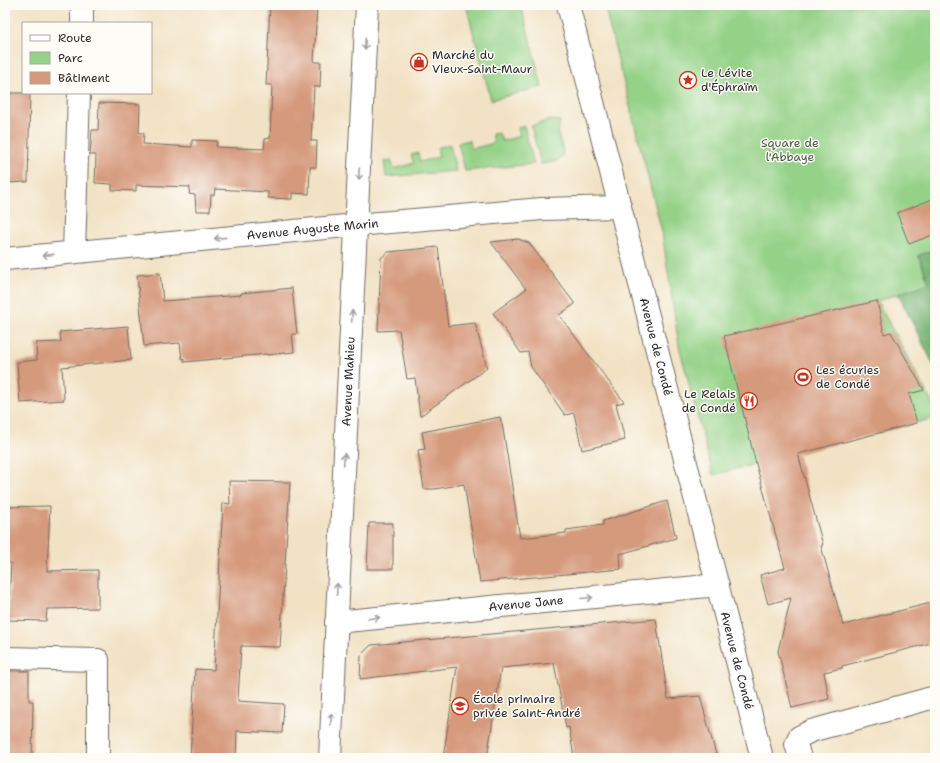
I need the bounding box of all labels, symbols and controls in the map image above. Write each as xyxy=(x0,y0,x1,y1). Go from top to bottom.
legend xyxy=(22,22,152,94)
text: Route xyxy=(58,30,92,46)
one-way arrow xyxy=(362,37,369,50)
place label: Marché du Vieux-Saint-Maur xyxy=(432,47,533,77)
text: Parc xyxy=(58,50,83,66)
shop icon: Marché du Vieux-Saint-Maur xyxy=(409,52,429,72)
place label: Le Lévite d'Éphraïm xyxy=(701,65,758,95)
text: Bâtiment xyxy=(58,70,110,86)
place icon: Le Lévite d'Éphraïm xyxy=(678,70,698,90)
park label: Square de l'Abbaye xyxy=(761,135,819,165)
one-way arrow xyxy=(355,167,362,180)
street label: Avenue Auguste Marin xyxy=(246,215,379,244)
one-way arrow xyxy=(214,234,227,242)
one-way arrow xyxy=(42,251,55,258)
street label: Avenue de Condé xyxy=(636,296,676,398)
one-way arrow xyxy=(348,310,355,323)
street label: Avenue Mahieu xyxy=(338,336,359,427)
place label: Les écuries de Condé xyxy=(816,362,879,392)
sports icon: Les écuries de Condé xyxy=(793,367,813,387)
place label: Le Relais de Condé xyxy=(682,386,736,416)
restaurant icon: Le Relais de Condé xyxy=(739,391,759,411)
one-way arrow xyxy=(341,453,348,466)
one-way arrow xyxy=(334,583,341,596)
street label: Avenue Jane xyxy=(488,592,564,615)
one-way arrow xyxy=(581,595,594,602)
street label: Avenue de Condé xyxy=(717,610,757,712)
one-way arrow xyxy=(367,615,380,622)
place label: École primaire privée Saint-André xyxy=(473,691,581,721)
school or university icon: École primaire privée Saint-André xyxy=(450,696,470,716)
one-way arrow xyxy=(328,713,335,726)

